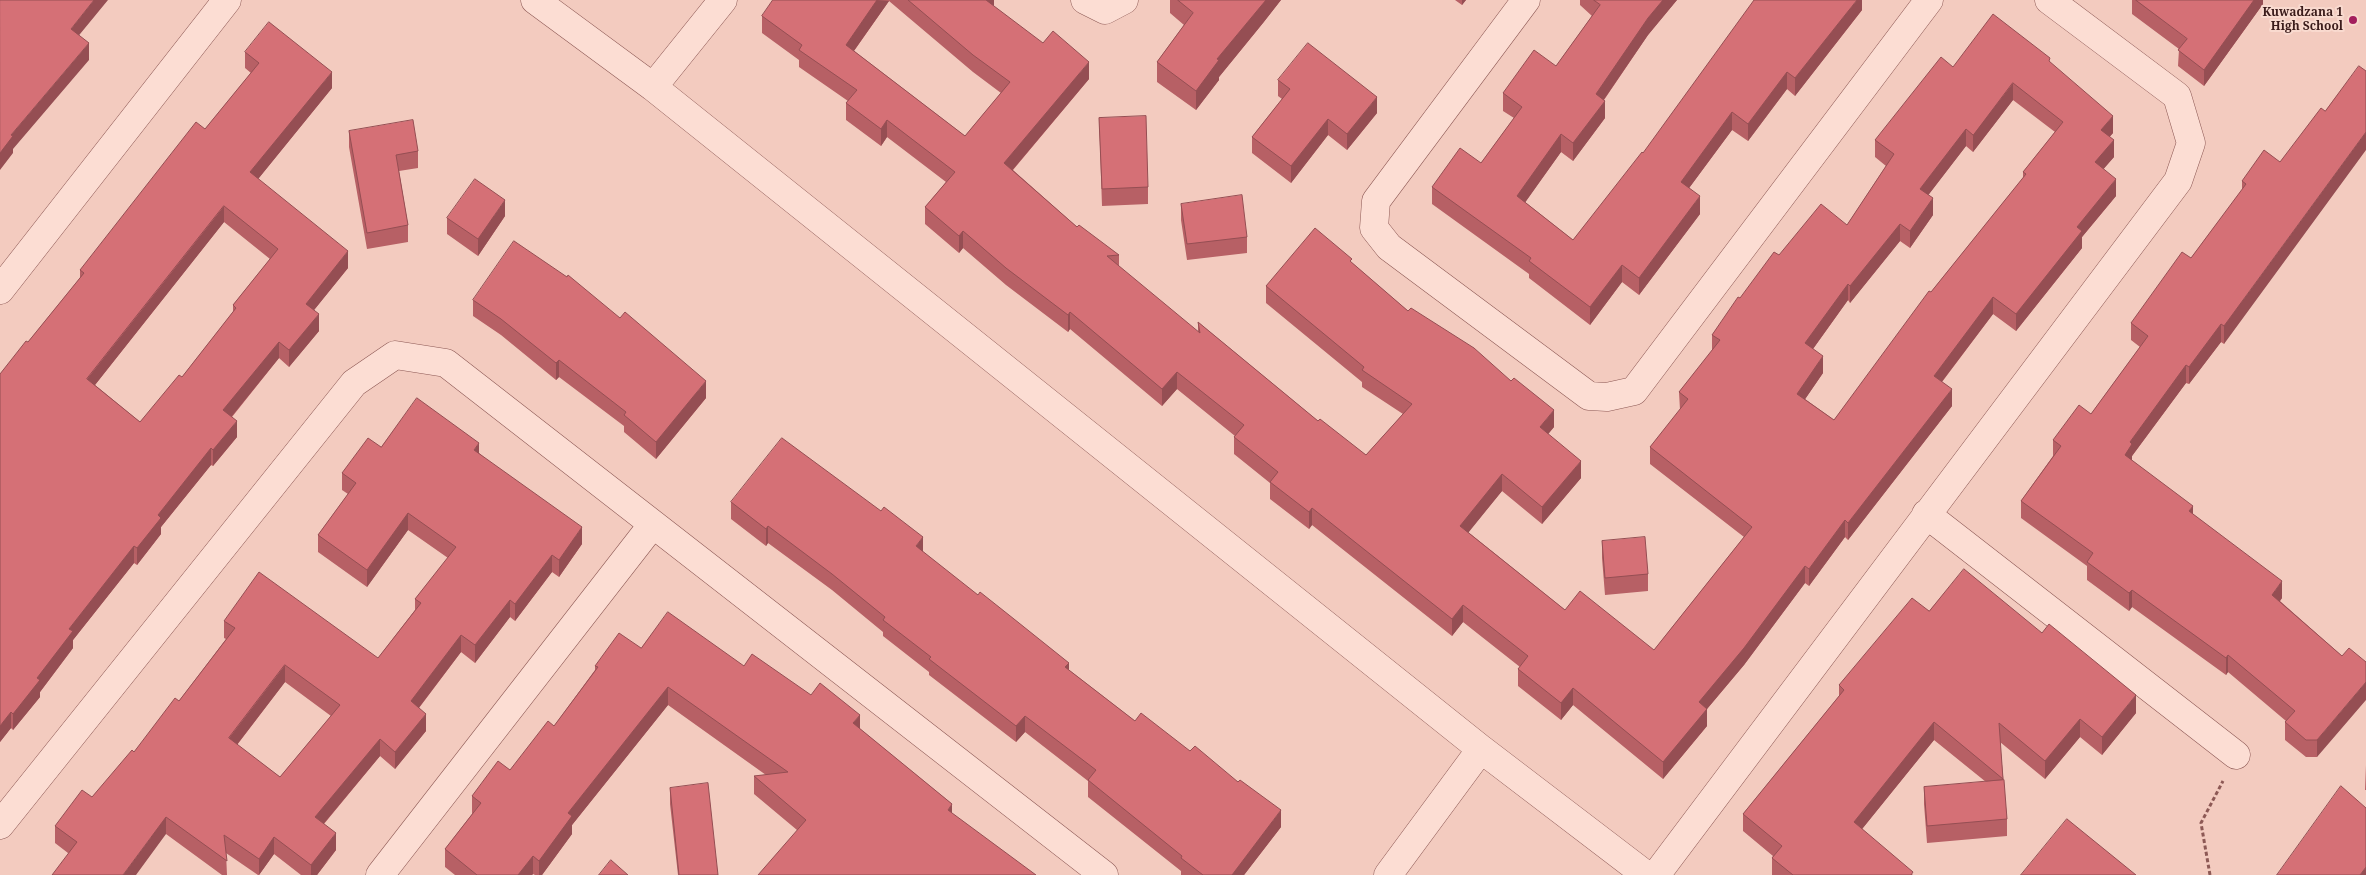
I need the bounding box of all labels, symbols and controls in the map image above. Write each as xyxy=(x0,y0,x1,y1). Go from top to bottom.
place label: Kuwadzana 1 High School xyxy=(2263,6,2343,34)
marker: Kuwadzana 1 High School xyxy=(2347,14,2359,26)

